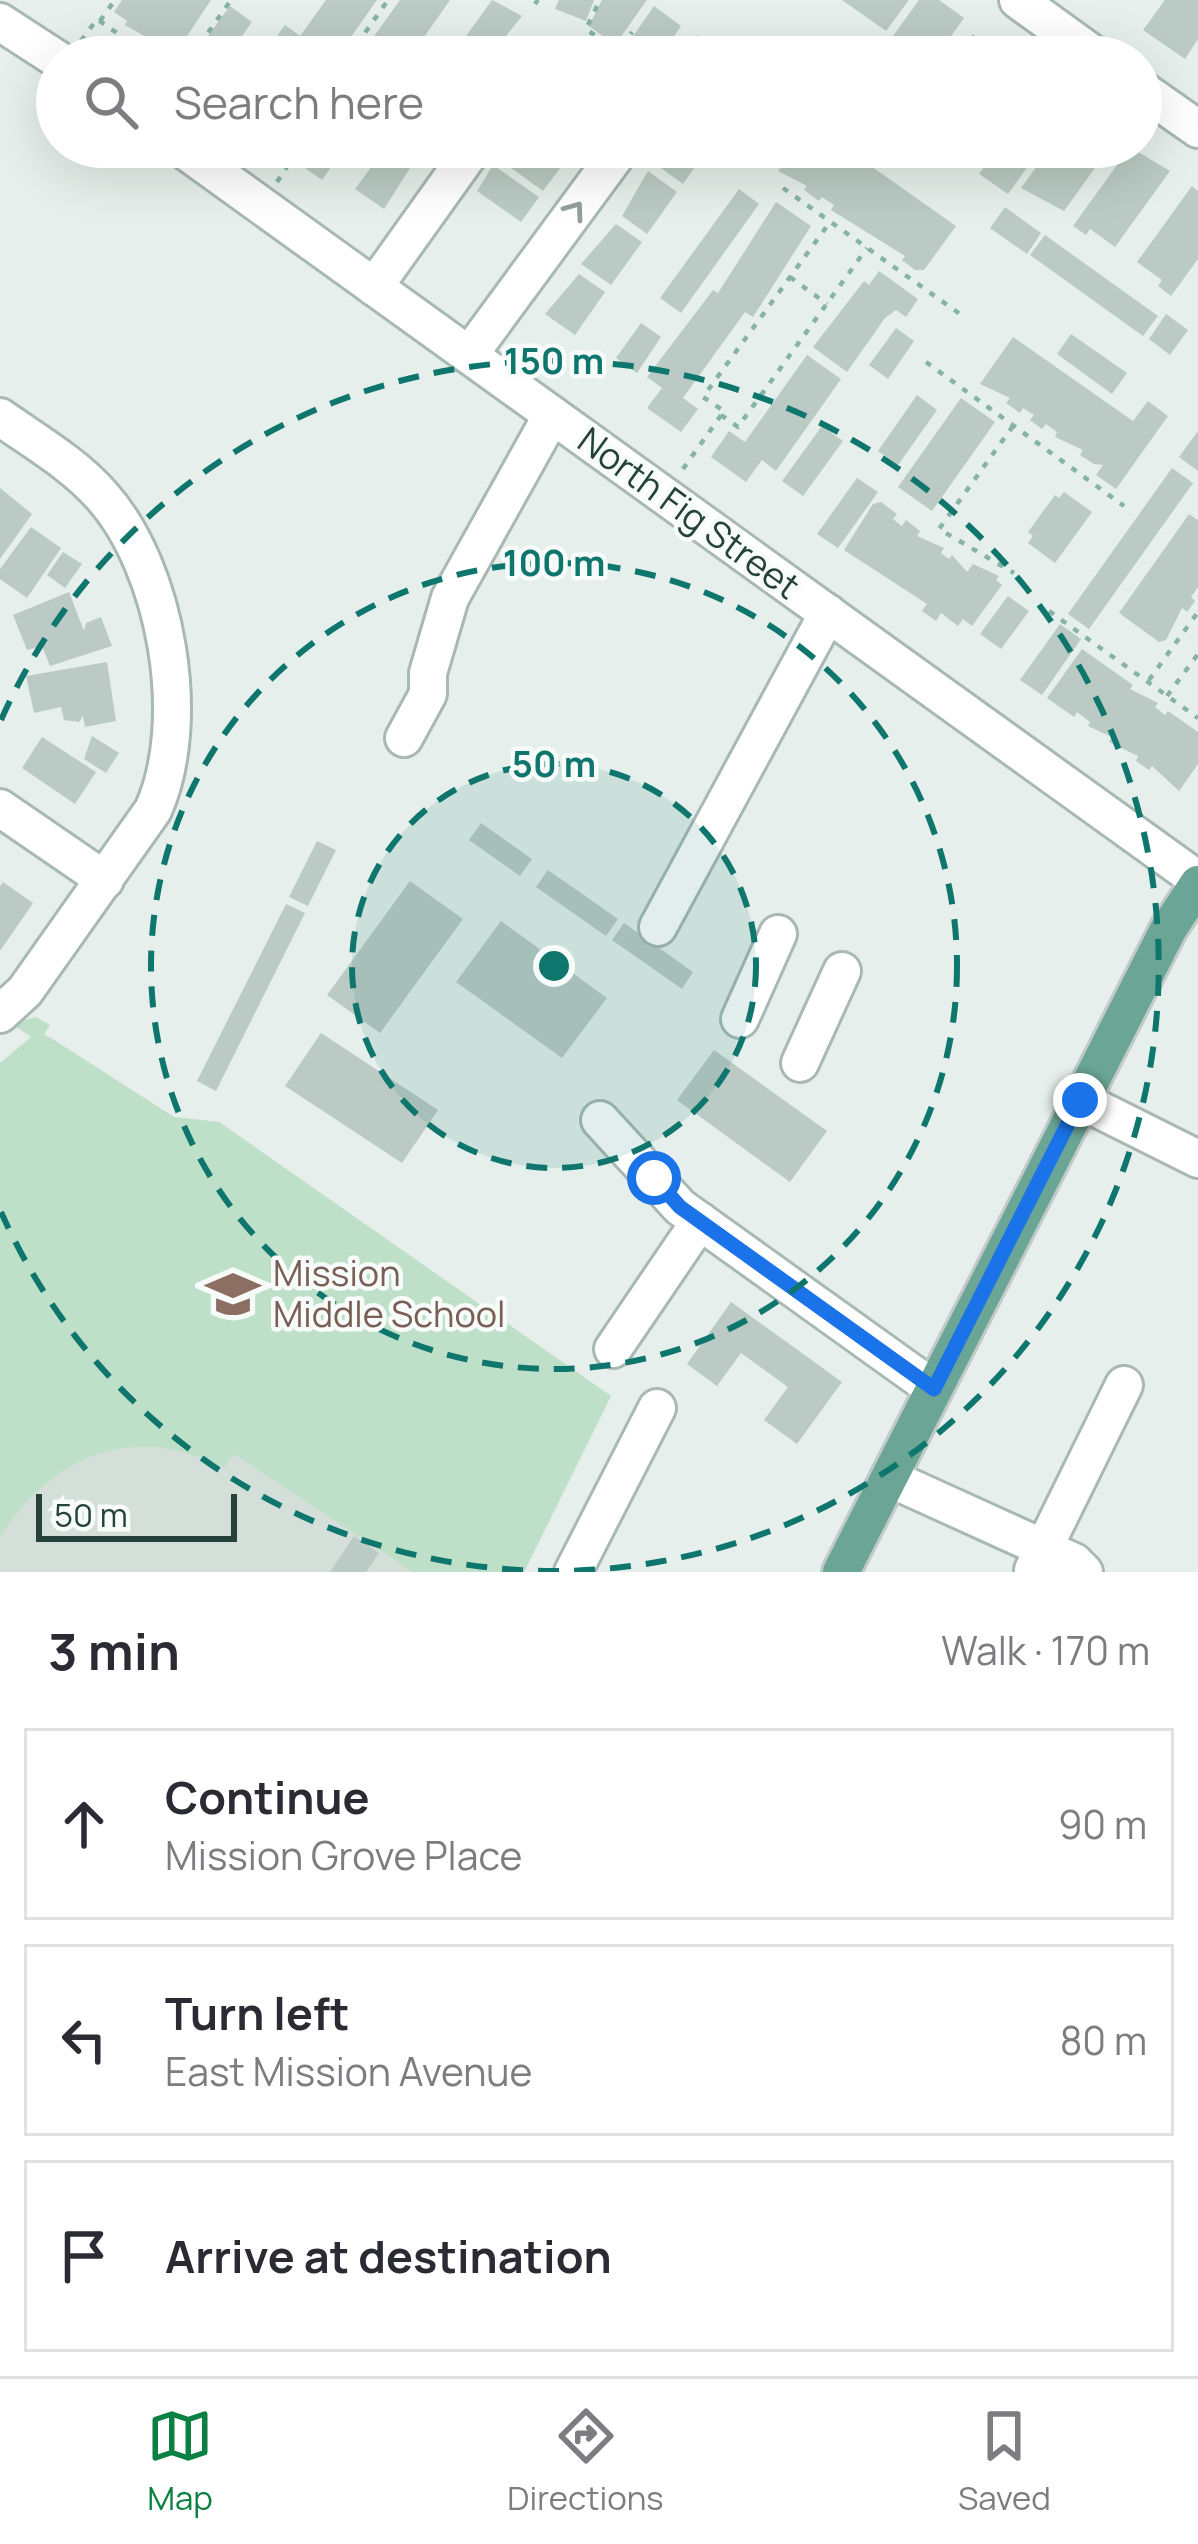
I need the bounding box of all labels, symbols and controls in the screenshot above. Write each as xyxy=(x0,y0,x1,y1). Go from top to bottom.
search box xyxy=(36,36,1162,168)
icon: search xyxy=(78,69,144,135)
text: Search here xyxy=(174,71,424,133)
one-way arrow xyxy=(561,202,583,223)
text: 150 m xyxy=(504,336,604,385)
street label: North Fig Street xyxy=(569,416,810,610)
text: 100 m xyxy=(503,538,605,587)
text: 50 m xyxy=(512,739,596,788)
centre of rings xyxy=(533,945,575,987)
route end xyxy=(1053,1073,1107,1127)
route start xyxy=(627,1151,681,1205)
place label: Mission Middle School xyxy=(273,1248,505,1338)
school or university icon: Mission Middle School xyxy=(204,1265,262,1323)
scale bar xyxy=(36,1488,237,1541)
text: 50 m xyxy=(54,1492,128,1537)
text: 3 min xyxy=(48,1616,180,1685)
text: Walk · 170 m xyxy=(941,1623,1150,1677)
text: Continue xyxy=(165,1766,370,1828)
icon: ahead xyxy=(51,1791,117,1857)
text: 90 m xyxy=(1058,1797,1147,1851)
text: Mission Grove Place xyxy=(165,1828,522,1882)
text: Turn left xyxy=(165,1982,350,2044)
icon: left xyxy=(51,2007,117,2073)
text: 80 m xyxy=(1060,2013,1147,2067)
text: East Mission Avenue xyxy=(165,2044,532,2098)
icon: arrive xyxy=(51,2223,117,2289)
text: Arrive at destination xyxy=(165,2225,612,2287)
tab: Map xyxy=(147,2403,213,2520)
tab: Directions xyxy=(507,2403,664,2520)
tab: Saved xyxy=(958,2403,1051,2520)

